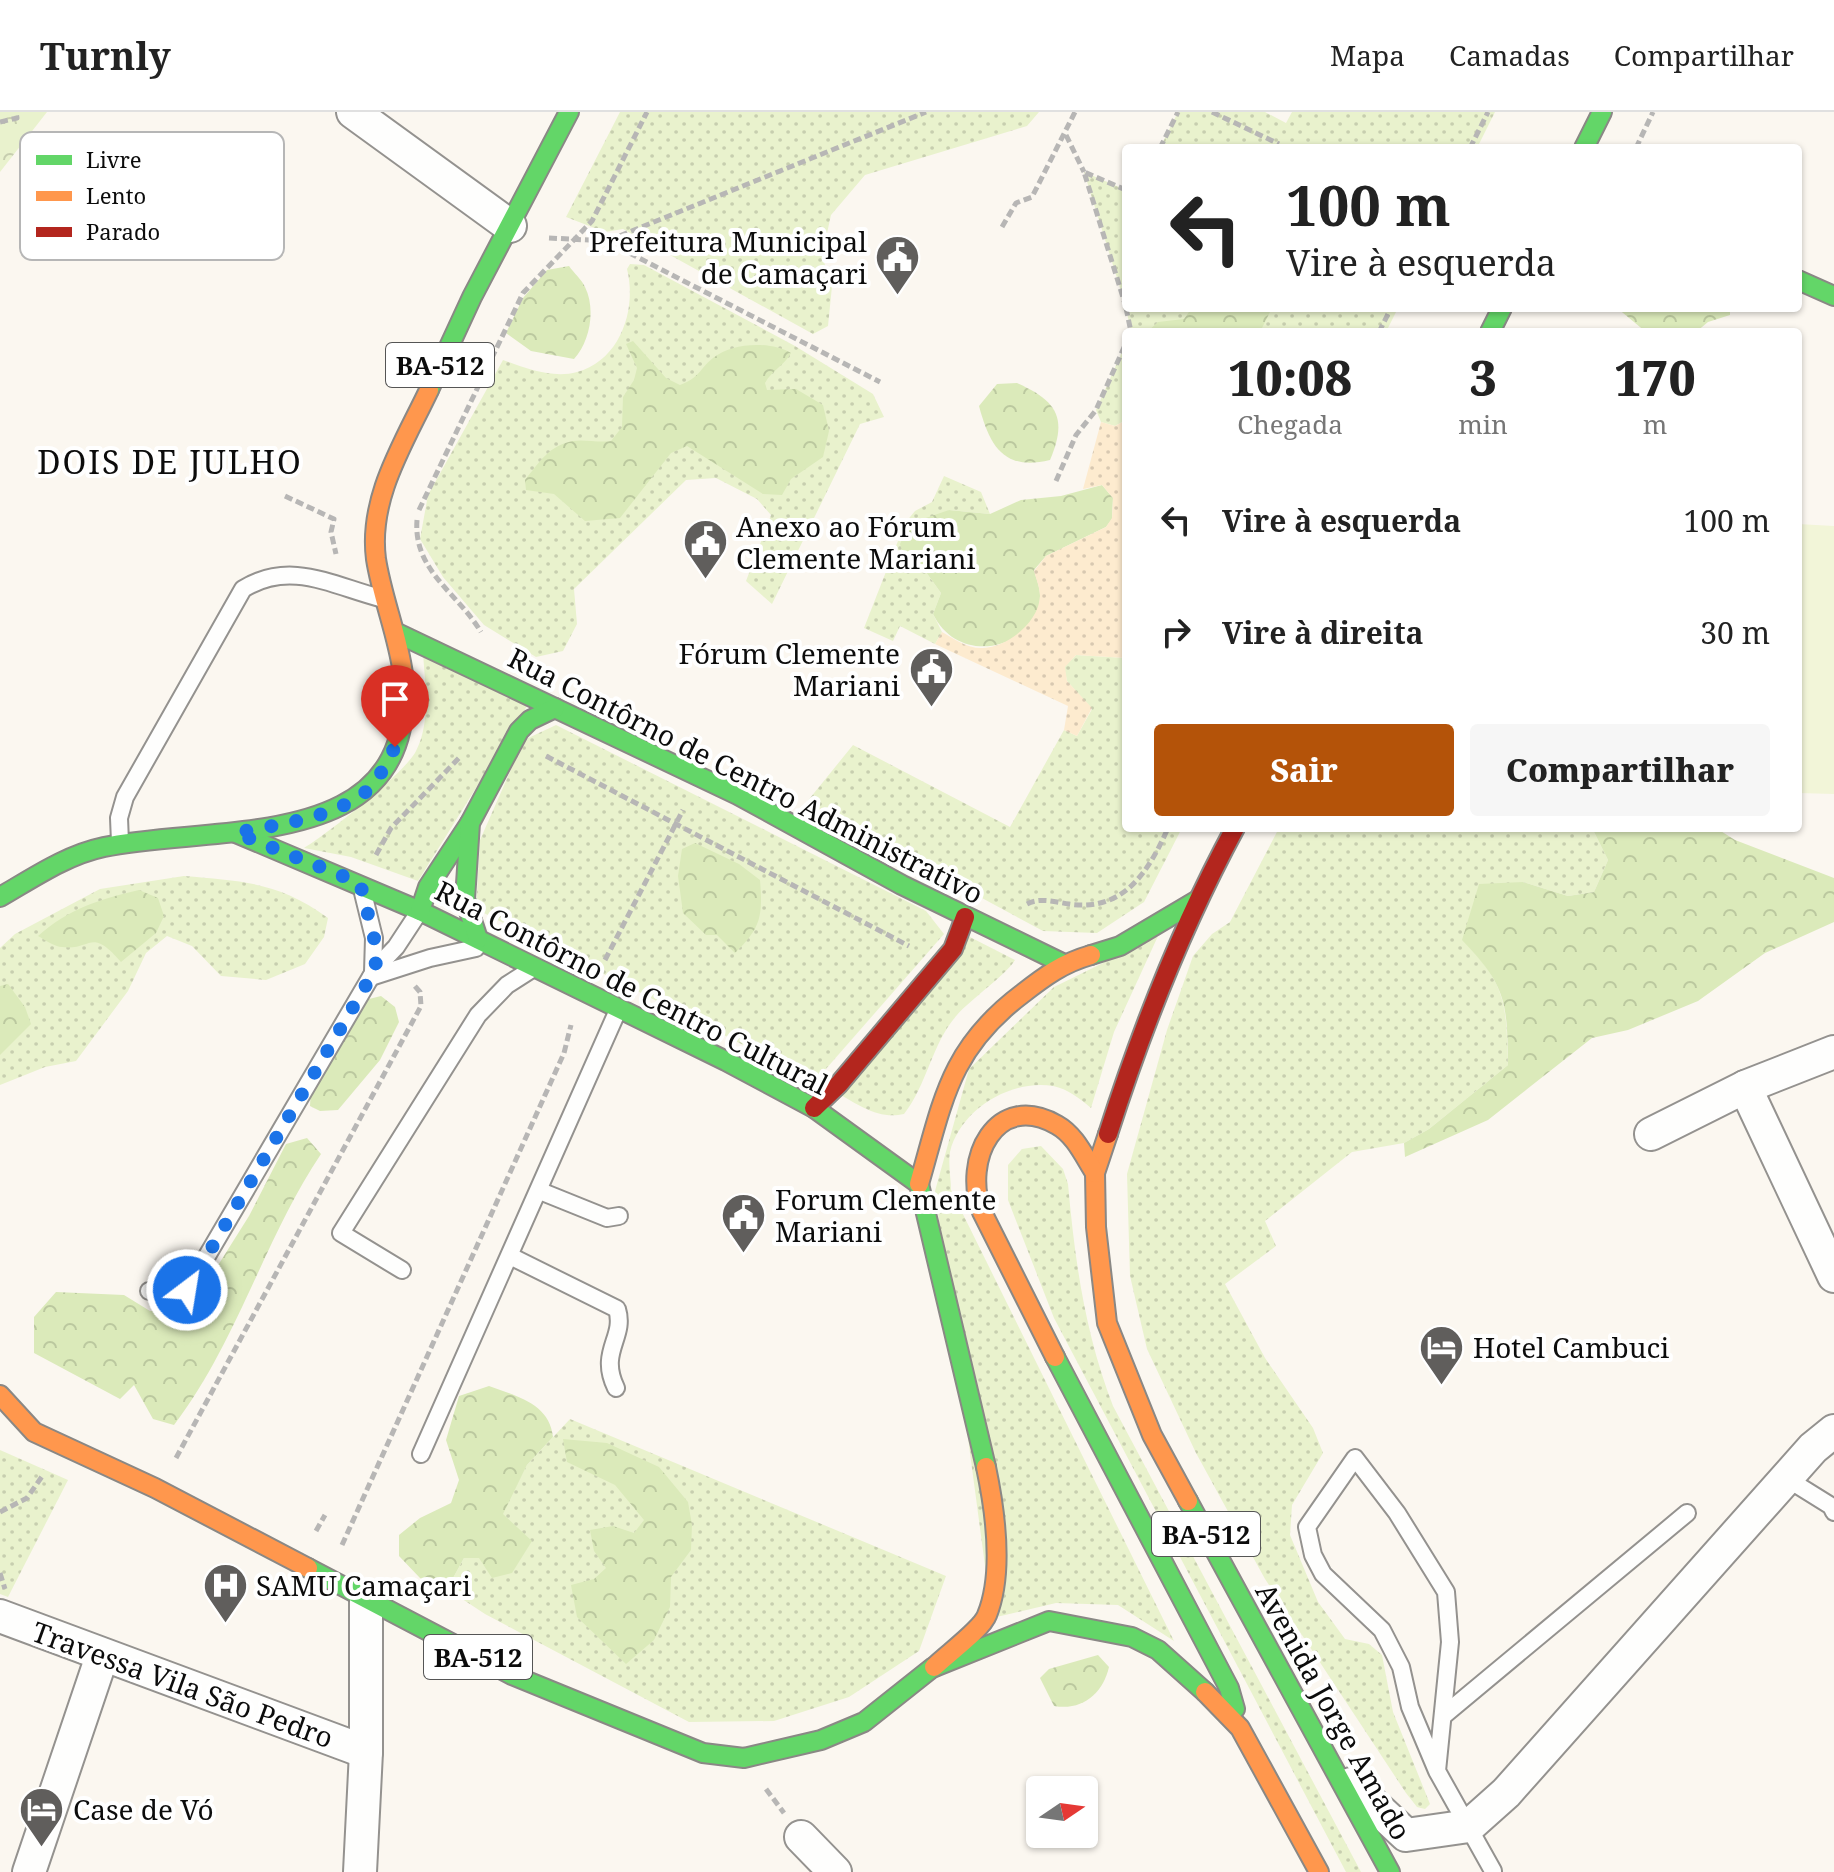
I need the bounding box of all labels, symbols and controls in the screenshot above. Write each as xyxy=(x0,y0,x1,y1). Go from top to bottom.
text: Turnly xyxy=(40,29,171,81)
text: Mapa xyxy=(1330,36,1405,74)
text: Camadas xyxy=(1449,36,1570,74)
text: Compartilhar xyxy=(1614,36,1794,74)
legend xyxy=(20,132,284,260)
text: Livre xyxy=(86,144,142,174)
text: 100 m xyxy=(1286,166,1451,242)
icon: left xyxy=(1154,176,1258,280)
text: Lento xyxy=(86,180,146,210)
text: Parado xyxy=(86,216,160,246)
place label: Prefeitura Municipal de Camaçari xyxy=(589,222,867,292)
public building icon: Prefeitura Municipal de Camaçari xyxy=(874,233,922,296)
text: Vire à esquerda xyxy=(1286,238,1556,287)
road number: BA-512 xyxy=(386,343,494,387)
text: 10:08 xyxy=(1228,345,1352,410)
text: 3 xyxy=(1469,345,1497,410)
text: 170 xyxy=(1614,345,1696,410)
text: Chegada xyxy=(1237,406,1343,442)
text: min xyxy=(1458,406,1508,442)
text: m xyxy=(1643,406,1667,442)
district label: DOIS DE JULHO xyxy=(37,440,303,483)
icon: left xyxy=(1154,498,1198,542)
text: Vire à esquerda xyxy=(1222,500,1461,541)
text: 100 m xyxy=(1684,500,1770,541)
place label: Anexo ao Fórum Clemente Mariani xyxy=(736,507,975,577)
public building icon: Anexo ao Fórum Clemente Mariani xyxy=(681,518,729,581)
icon: right xyxy=(1154,610,1198,654)
text: Vire à direita xyxy=(1222,612,1424,653)
text: 30 m xyxy=(1700,612,1770,653)
place label: Fórum Clemente Mariani xyxy=(679,634,900,704)
street label: Rua Contôrno de Centro Administrativo xyxy=(502,638,990,912)
public building icon: Fórum Clemente Mariani xyxy=(907,645,955,708)
pin xyxy=(361,665,429,747)
icon: arrive xyxy=(373,677,417,721)
button: Sair xyxy=(1154,724,1454,816)
button: Compartilhar xyxy=(1470,724,1770,816)
street label: Rua Contôrno de Centro Cultural xyxy=(429,871,835,1103)
place label: Forum Clemente Mariani xyxy=(775,1180,996,1250)
public building icon: Forum Clemente Mariani xyxy=(720,1191,768,1254)
position arrow xyxy=(145,1248,229,1332)
hotel icon: Hotel Cambuci xyxy=(1418,1323,1466,1386)
place label: Hotel Cambuci xyxy=(1473,1328,1669,1366)
road number: BA-512 xyxy=(1152,1512,1260,1556)
hospital icon: SAMU Camaçari xyxy=(201,1561,249,1624)
place label: SAMU Camaçari xyxy=(256,1566,471,1604)
street label: Avenida Jorge Amado xyxy=(1247,1576,1421,1846)
street label: Travessa Vila São Pedro xyxy=(27,1612,339,1756)
road number: BA-512 xyxy=(424,1635,532,1679)
north arrow xyxy=(1026,1776,1098,1848)
map controls xyxy=(1026,1776,1098,1848)
hotel icon: Case de Vó xyxy=(18,1785,66,1848)
place label: Case de Vó xyxy=(73,1790,214,1828)

